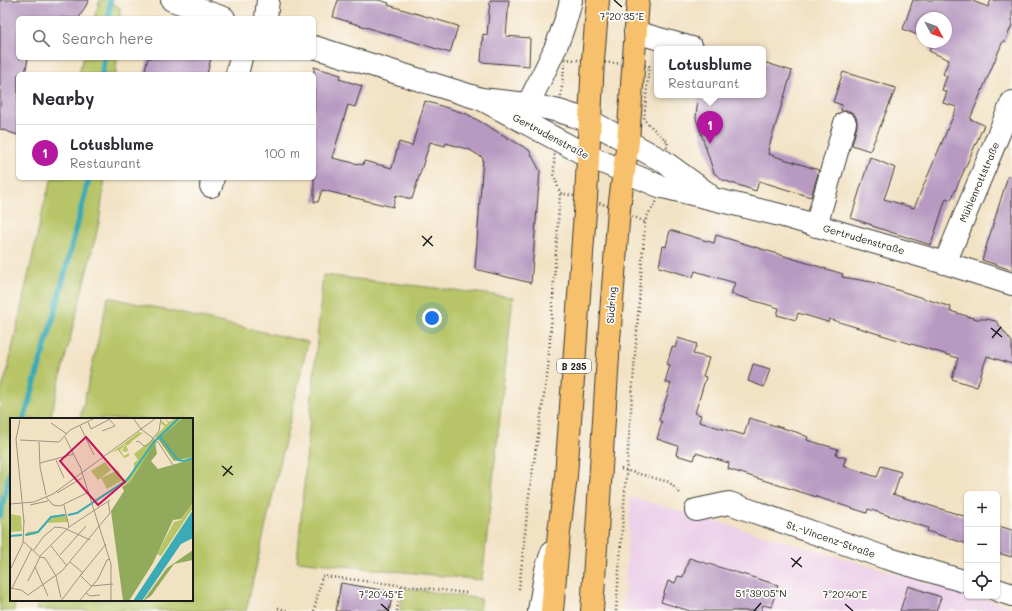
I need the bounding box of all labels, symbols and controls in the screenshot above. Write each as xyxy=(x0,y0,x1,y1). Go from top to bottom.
text: 7°20'35"E xyxy=(600,9,644,23)
north arrow xyxy=(916,12,952,48)
search box xyxy=(16,16,316,60)
icon: search xyxy=(30,27,52,49)
text: Search here xyxy=(62,28,153,48)
popup xyxy=(654,46,766,98)
text: Lotusblume xyxy=(668,54,752,74)
text: Restaurant xyxy=(668,74,739,91)
text: Nearby xyxy=(32,87,94,109)
street label: Gertrudenstraße xyxy=(510,110,592,162)
pin: 1 xyxy=(697,111,723,144)
text: Lotusblume xyxy=(70,134,154,154)
street label: Mühlenrottstraße xyxy=(956,140,1002,224)
text: 1 xyxy=(42,144,48,161)
text: 100 m xyxy=(264,144,300,161)
text: Restaurant xyxy=(70,154,141,171)
street label: Gertrudenstraße xyxy=(821,221,907,257)
street label: Südring xyxy=(603,286,619,324)
your location xyxy=(422,308,442,328)
road number: B 235 xyxy=(557,359,591,373)
inset map xyxy=(10,418,193,601)
map controls xyxy=(964,491,1000,599)
button: + xyxy=(964,491,1000,527)
street label: St.-Vincenz-Straße xyxy=(785,517,877,561)
button: − xyxy=(964,527,1000,563)
button: locate xyxy=(964,563,1000,599)
text: 51°39'05"N xyxy=(735,586,787,600)
text: 7°20'45"E xyxy=(359,587,403,601)
text: 7°20'40"E xyxy=(823,587,868,601)

